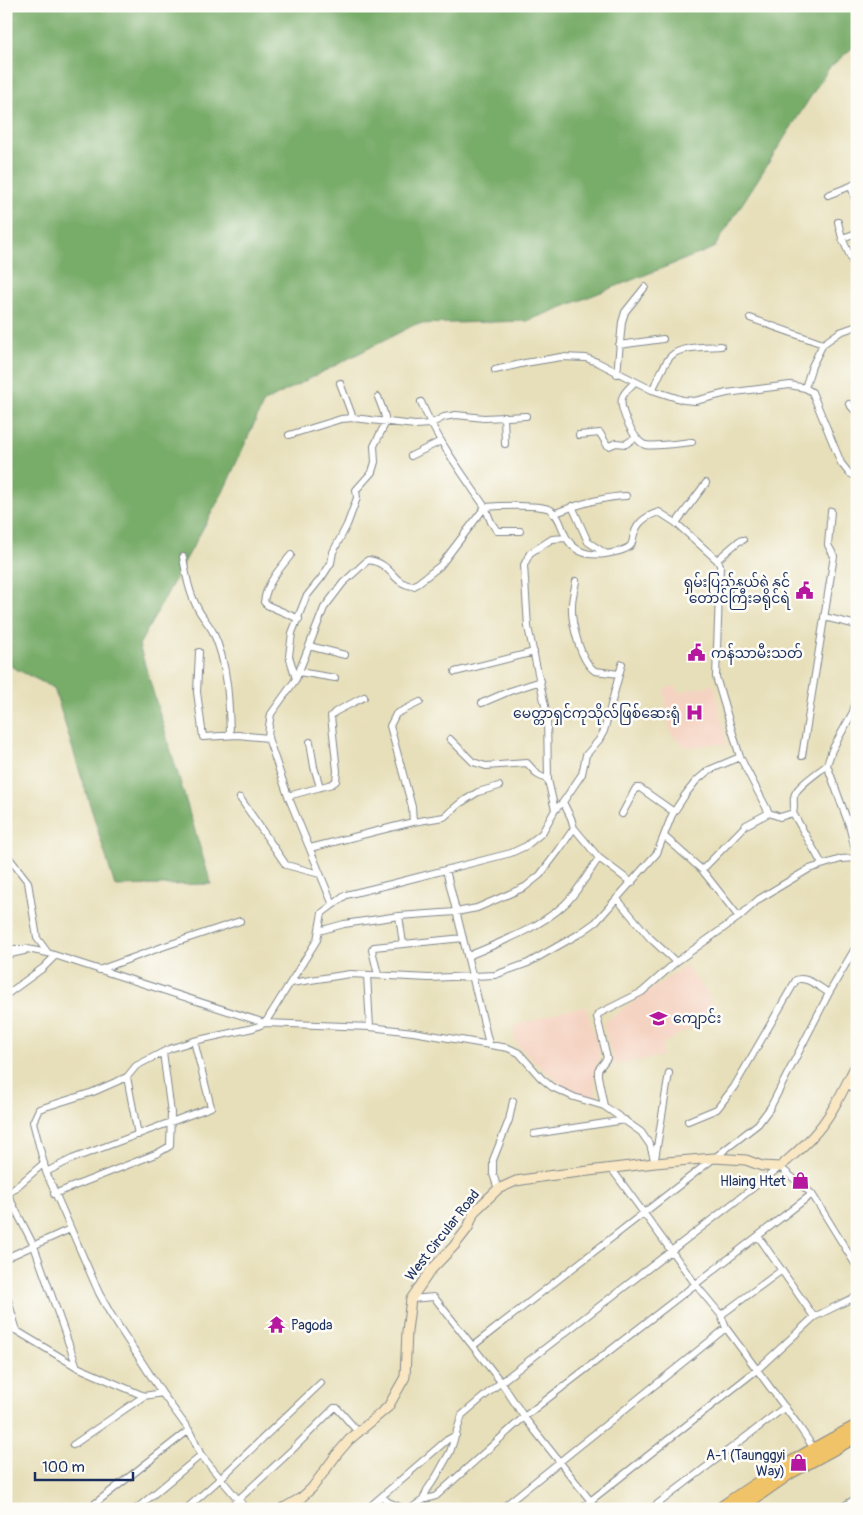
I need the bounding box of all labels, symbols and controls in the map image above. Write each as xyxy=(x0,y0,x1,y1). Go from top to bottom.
place label: ရှမ်းပြည်နယ်ရဲ နှင့် တောင်ကြီးခရိုင်ရဲ xyxy=(684,572,791,610)
public building icon: ရှမ်းပြည်နယ်ရဲ နှင့် တောင်ကြီးခရိုင်ရဲ xyxy=(794,580,814,600)
public building icon: ကန်သာမီးသတ် xyxy=(687,643,707,663)
place label: ကန်သာမီးသတ် xyxy=(711,643,803,665)
place label: မေတ္တာရှင်ကုသိုလ်ဖြစ်ဆေးရုံ xyxy=(513,703,680,725)
hospital icon: မေတ္တာရှင်ကုသိုလ်ဖြစ်ဆေးရုံ xyxy=(684,703,704,723)
school or university icon: ကျောင်း xyxy=(649,1008,669,1028)
place label: ကျောင်း xyxy=(673,1008,721,1030)
shop icon: Hlaing Htet xyxy=(790,1171,810,1191)
place label: Hlaing Htet xyxy=(720,1173,786,1190)
street label: West Circular Road xyxy=(402,1186,483,1284)
temple icon: Pagoda xyxy=(267,1315,287,1335)
place label: Pagoda xyxy=(291,1317,333,1334)
place label: A-1 (Taunggyi Way) xyxy=(706,1447,786,1480)
scale bar xyxy=(35,1450,132,1482)
shop icon: A-1 (Taunggyi Way) xyxy=(789,1453,809,1473)
text: 100 m xyxy=(42,1458,85,1477)

